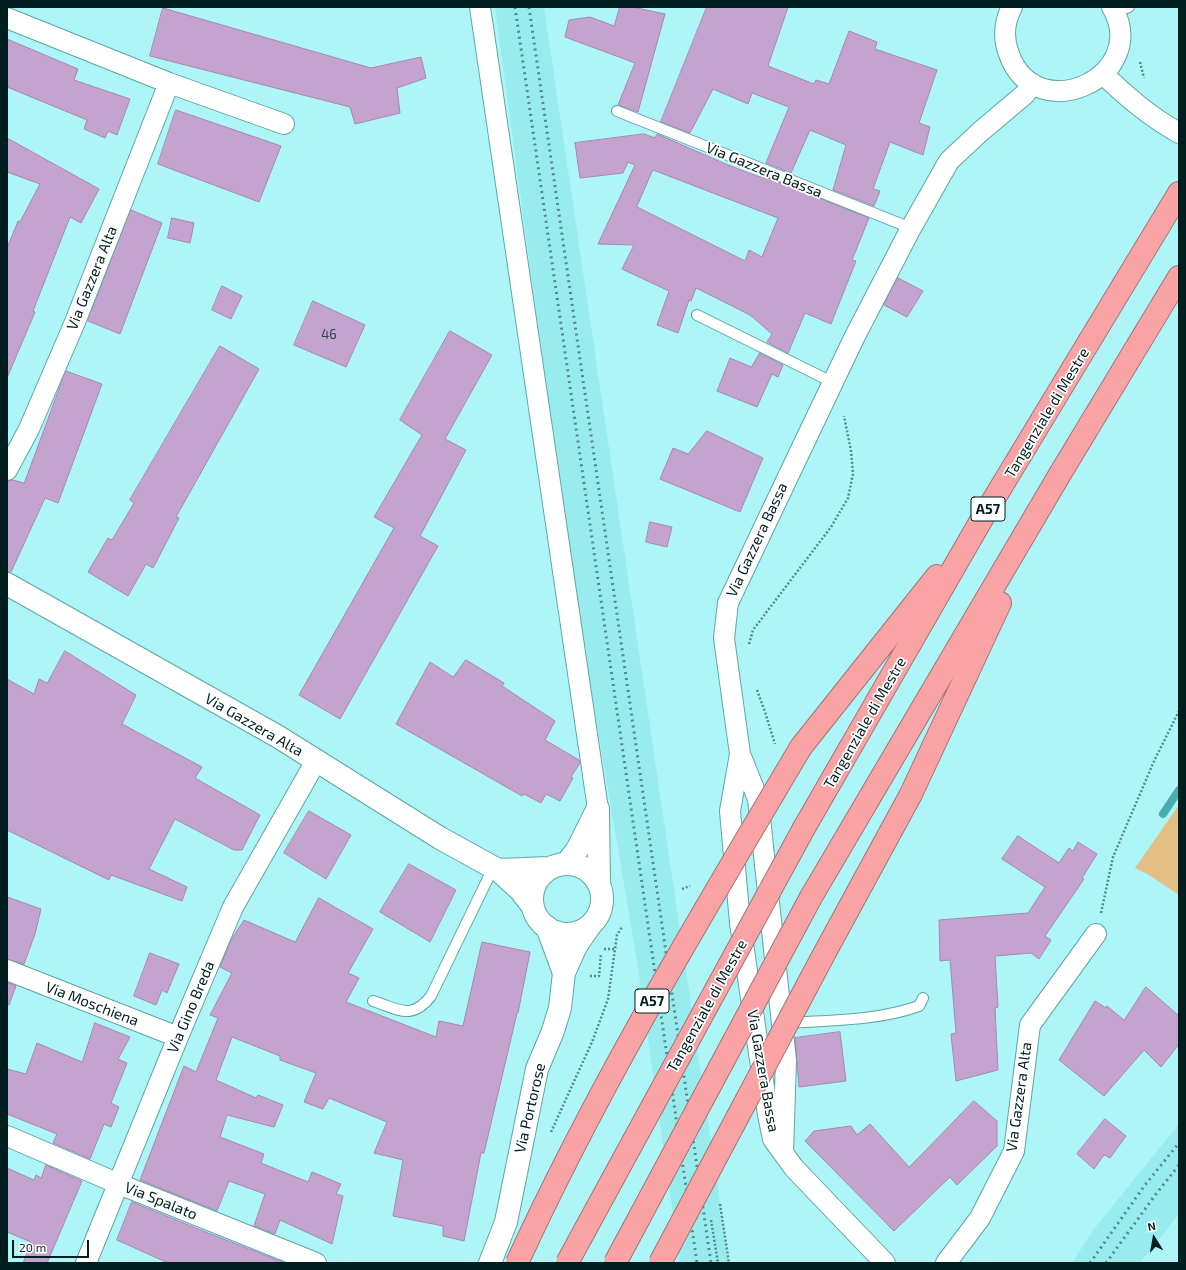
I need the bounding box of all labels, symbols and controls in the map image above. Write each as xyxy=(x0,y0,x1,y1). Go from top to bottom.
street label: Via Gazzera Bassa xyxy=(703,138,825,202)
street label: Via Gazzera Alta xyxy=(63,223,121,333)
house number: 46 xyxy=(321,327,337,343)
street label: Tangenziale di Mestre xyxy=(1001,345,1093,481)
street label: Via Gazzera Bassa xyxy=(723,480,791,600)
road number: A57 xyxy=(971,497,1005,521)
street label: Tangenziale di Mestre xyxy=(820,654,910,792)
street label: Via Gazzera Alta xyxy=(202,690,306,760)
street label: Tangenziale di Mestre xyxy=(663,937,751,1075)
street label: Via Gino Breda xyxy=(164,958,218,1056)
street label: Via Moschiena xyxy=(43,978,141,1030)
road number: A57 xyxy=(635,989,669,1013)
street label: Via Gazzera Bassa xyxy=(743,1008,783,1134)
street label: Via Gazzera Alta xyxy=(1002,1041,1036,1153)
street label: Via Portorose xyxy=(511,1061,549,1155)
street label: Via Spalato xyxy=(122,1178,200,1224)
north arrow xyxy=(1134,1218,1174,1258)
text: N xyxy=(1146,1219,1157,1233)
scale bar xyxy=(14,1232,91,1258)
text: 20 m xyxy=(19,1240,46,1254)

